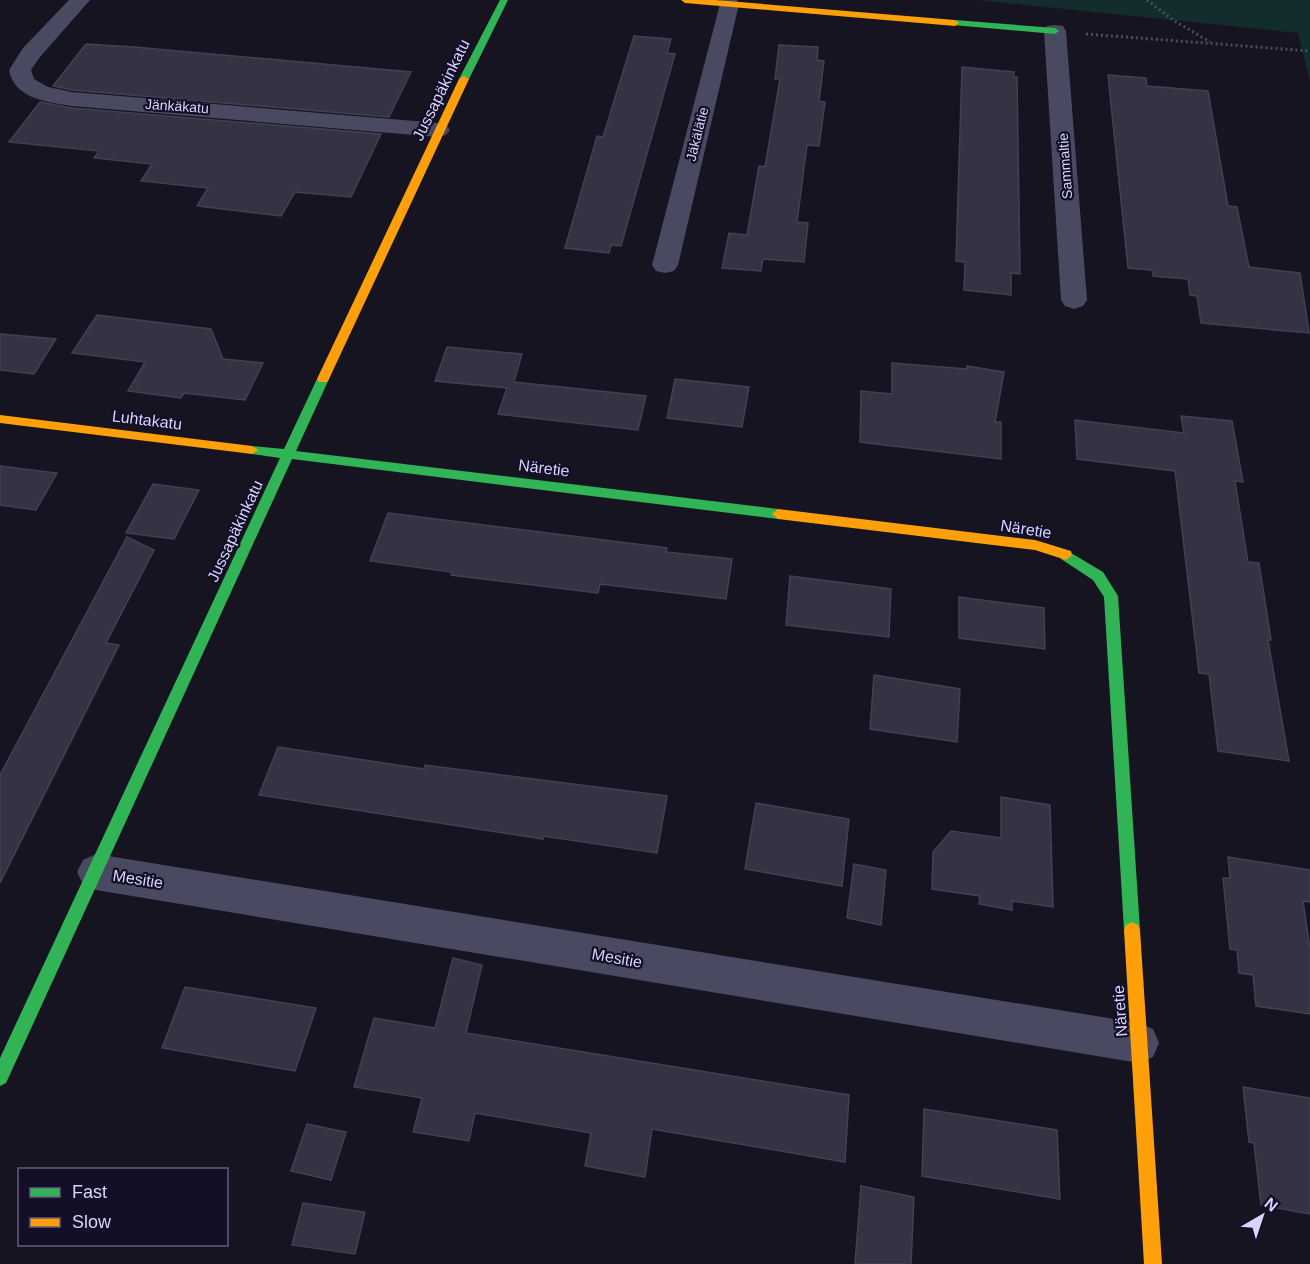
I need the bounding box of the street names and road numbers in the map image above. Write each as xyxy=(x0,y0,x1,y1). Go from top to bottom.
street label: Jussapäkinkatu xyxy=(409,37,473,143)
street label: Jänkäkatu xyxy=(145,96,209,116)
street label: Jäkälätie xyxy=(683,105,711,163)
street label: Sammaltie xyxy=(1055,132,1075,200)
street label: Luhtakatu xyxy=(111,407,183,433)
street label: Näretie xyxy=(517,456,571,480)
street label: Jussapäkinkatu xyxy=(204,477,266,585)
street label: Näretie xyxy=(999,517,1053,541)
street label: Mesitie xyxy=(112,867,164,891)
street label: Mesitie xyxy=(591,945,644,971)
street label: Näretie xyxy=(1110,985,1130,1037)

